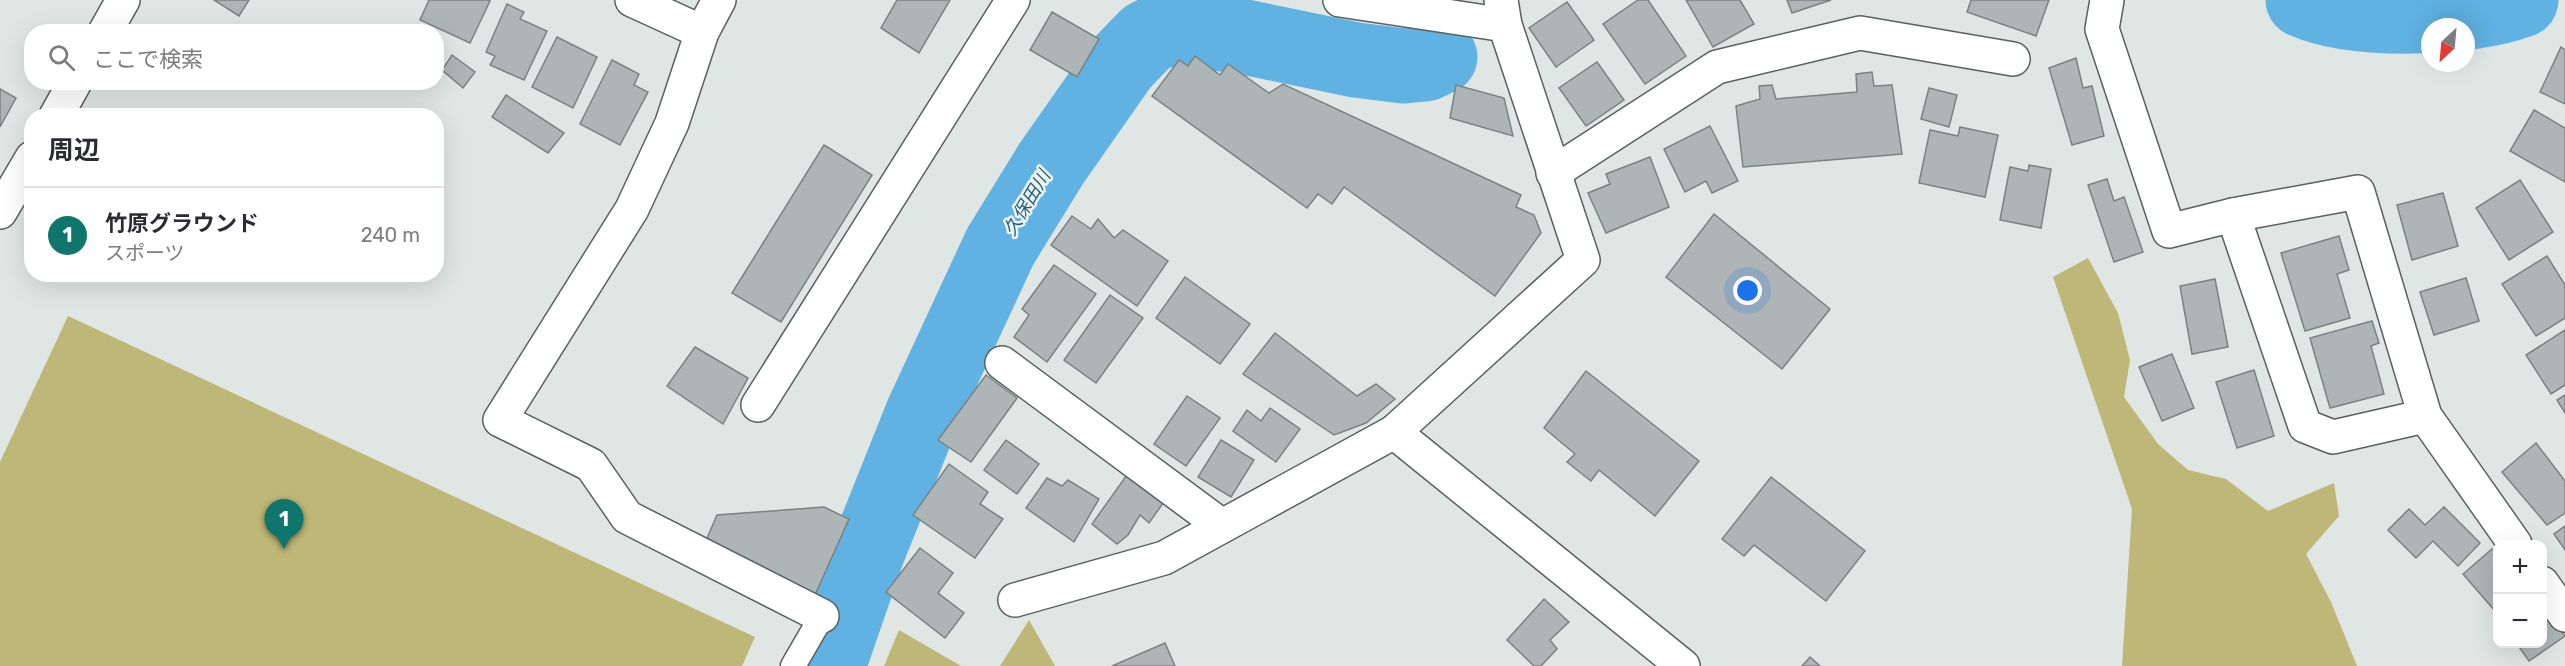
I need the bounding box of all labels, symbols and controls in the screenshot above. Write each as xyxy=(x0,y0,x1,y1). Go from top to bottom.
north arrow xyxy=(2421,18,2475,72)
search box xyxy=(24,24,444,90)
icon: search xyxy=(45,41,78,74)
text: ここで検索 xyxy=(93,46,203,73)
text: 周辺 xyxy=(48,135,100,166)
water label: 久保田川 xyxy=(999,165,1056,240)
text: 竹原グラウンド xyxy=(105,210,259,237)
text: 1 xyxy=(63,223,72,247)
text: 240 m xyxy=(361,223,420,247)
text: スポーツ xyxy=(105,241,185,265)
your location xyxy=(1733,276,1762,305)
pin: 1 xyxy=(264,500,304,549)
map controls xyxy=(2493,540,2547,648)
button: + xyxy=(2493,540,2547,594)
button: − xyxy=(2493,594,2547,648)

